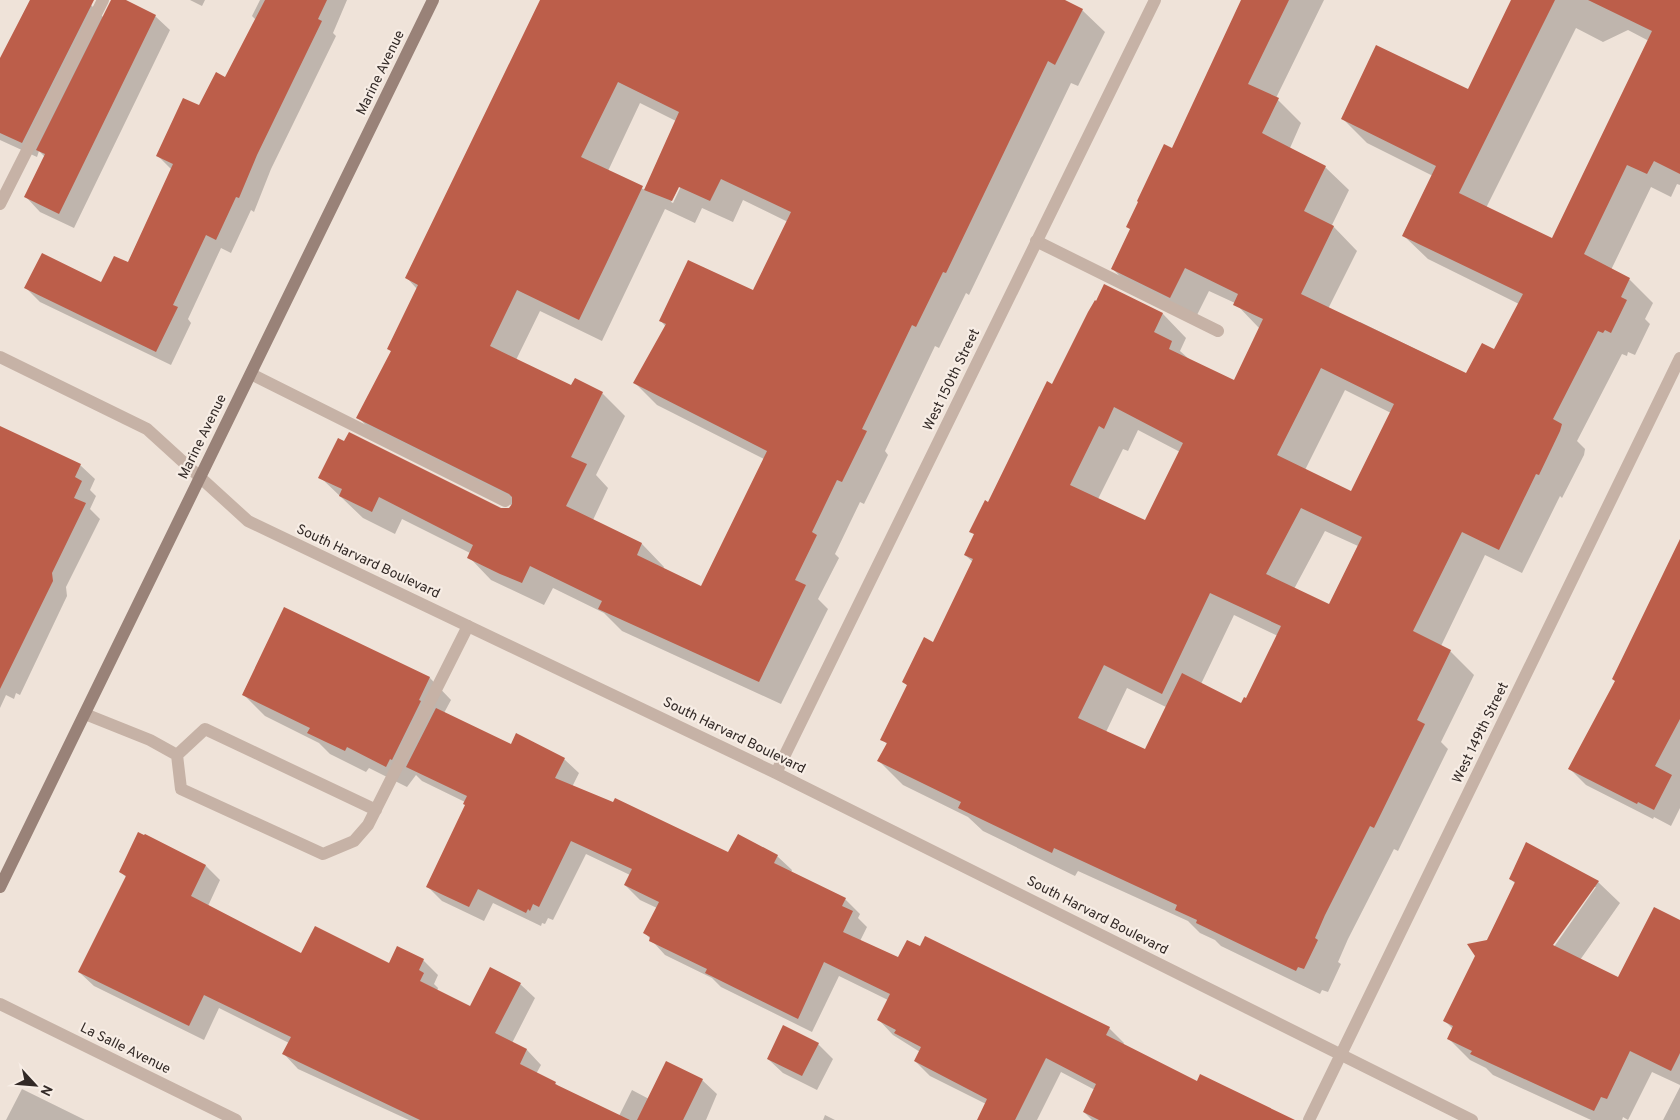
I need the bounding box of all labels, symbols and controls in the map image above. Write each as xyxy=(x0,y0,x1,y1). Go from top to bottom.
street label: Marine Avenue xyxy=(353,28,409,118)
street label: West 150th Street xyxy=(920,326,984,434)
street label: Marine Avenue xyxy=(175,392,231,482)
street label: South Harvard Boulevard xyxy=(293,521,443,603)
street label: West 149th Street xyxy=(1449,680,1513,786)
street label: South Harvard Boulevard xyxy=(660,694,808,778)
street label: South Harvard Boulevard xyxy=(1023,873,1171,959)
street label: La Salle Avenue xyxy=(77,1020,173,1078)
north arrow xyxy=(10,1060,60,1110)
text: N xyxy=(35,1082,55,1098)

